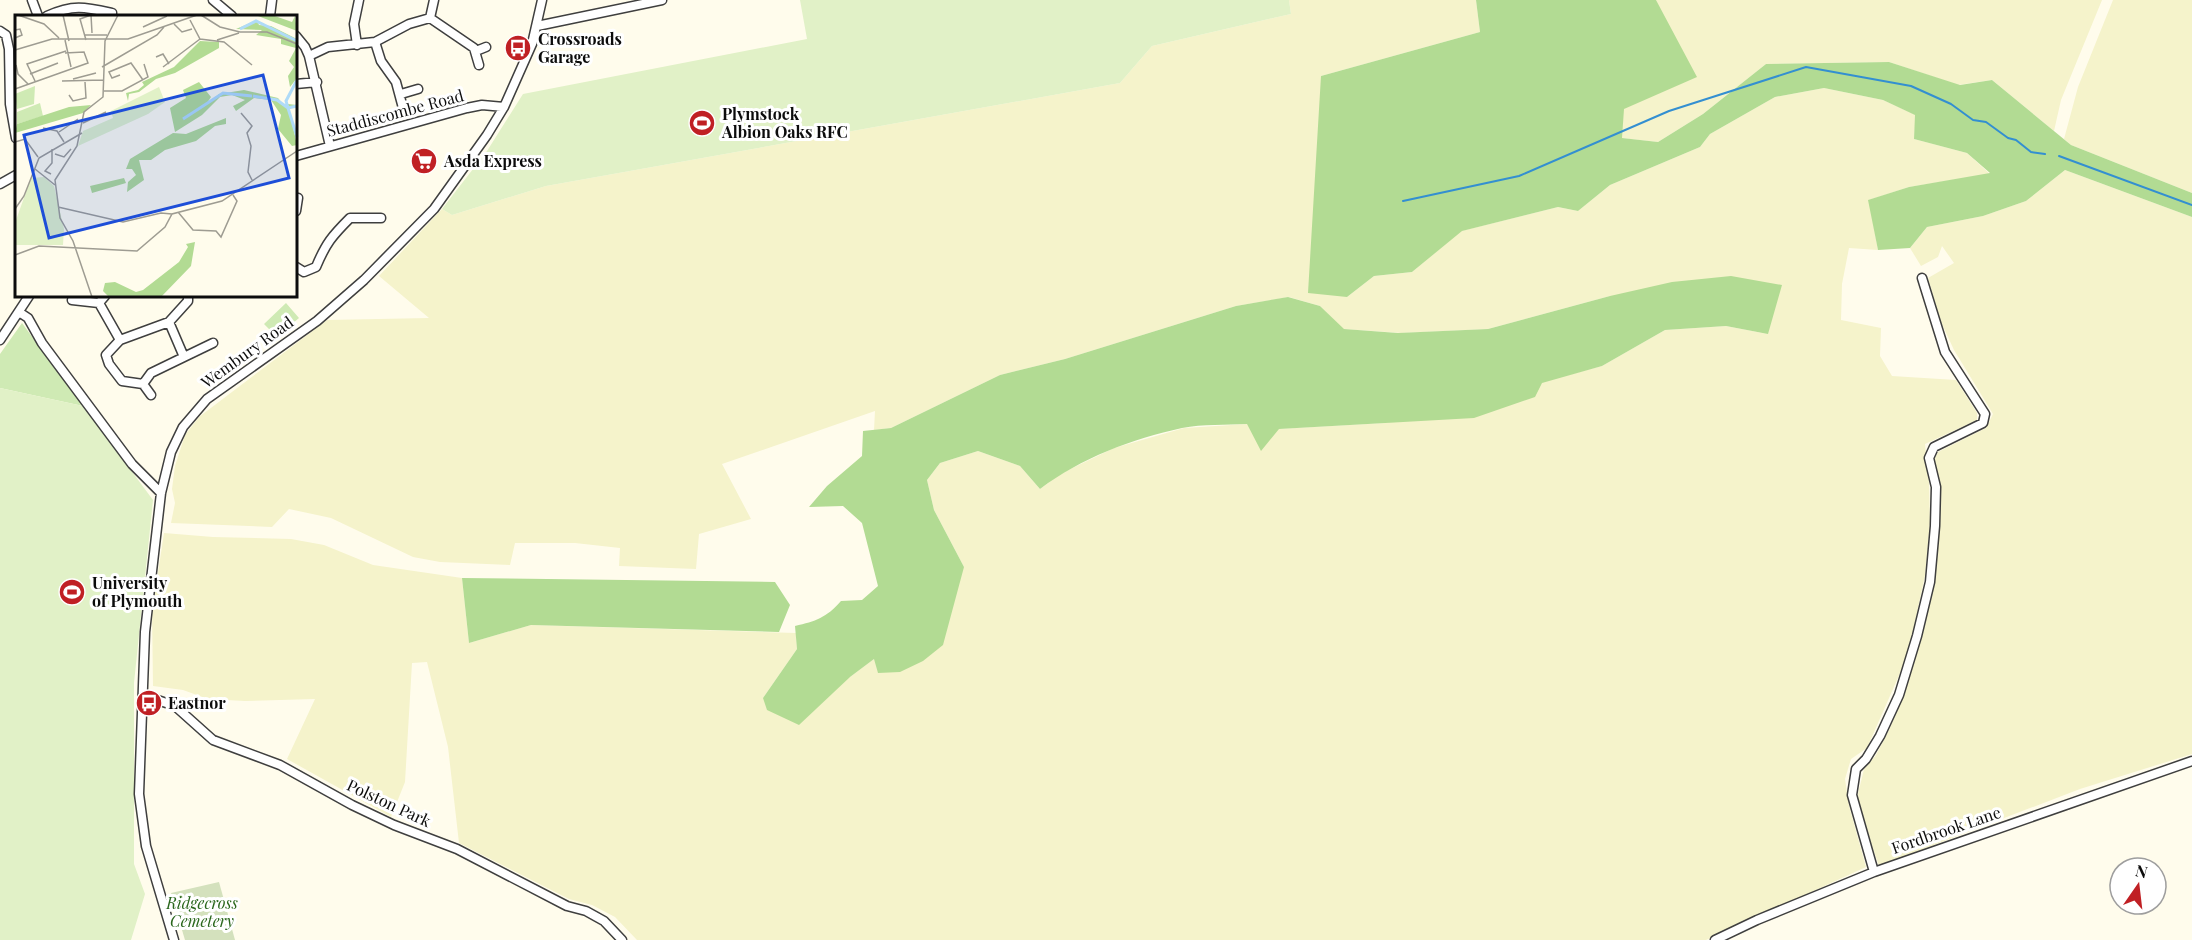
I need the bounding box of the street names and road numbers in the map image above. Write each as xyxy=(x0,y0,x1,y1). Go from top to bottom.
street label: Staddiscombe Road xyxy=(324,84,466,141)
street label: Wembury Road xyxy=(196,311,297,393)
street label: Polston Park xyxy=(344,774,435,831)
street label: Fordbrook Lane xyxy=(1888,801,2003,858)

